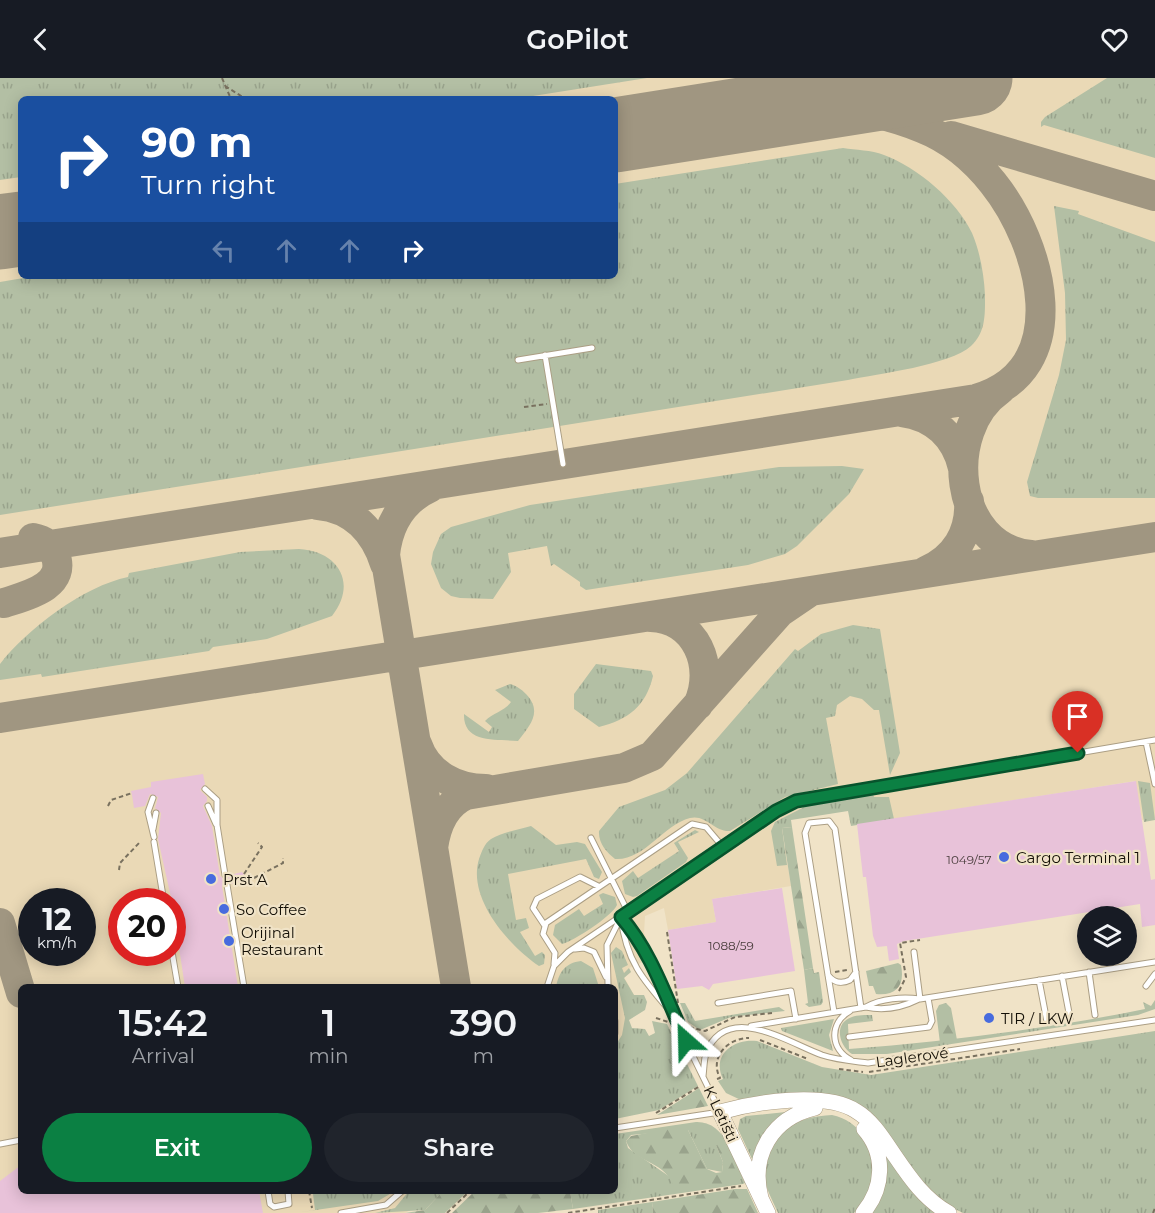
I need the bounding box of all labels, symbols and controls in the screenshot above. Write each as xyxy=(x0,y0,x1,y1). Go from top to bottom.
icon: back xyxy=(24,23,57,56)
text: GoPilot xyxy=(526,23,629,56)
icon: heart xyxy=(1098,23,1131,56)
text: 90 m xyxy=(141,116,252,168)
icon: right xyxy=(42,120,120,198)
text: Turn right xyxy=(141,168,276,201)
icon: left xyxy=(207,234,240,267)
icon: ahead xyxy=(270,234,303,267)
icon: ahead xyxy=(333,234,366,267)
icon: right xyxy=(396,234,429,267)
pin xyxy=(1052,691,1103,753)
icon: arrive xyxy=(1061,700,1094,733)
place label: Cargo Terminal 1 xyxy=(1016,848,1140,867)
marker: Cargo Terminal 1 xyxy=(997,850,1011,864)
house number: 1049/57 xyxy=(947,852,991,867)
place label: Prst A xyxy=(223,870,268,889)
marker: Prst A xyxy=(204,872,218,886)
speed limit sign: 20 xyxy=(108,888,186,966)
place label: So Coffee xyxy=(236,900,306,919)
text: 12 xyxy=(42,901,72,938)
marker: So Coffee xyxy=(217,902,231,916)
map controls xyxy=(1077,906,1137,966)
button: layers xyxy=(1077,906,1137,966)
place label: Orijinal Restaurant xyxy=(241,923,323,959)
text: km/h xyxy=(37,933,77,952)
marker: Orijinal Restaurant xyxy=(222,934,236,948)
house number: 1088/59 xyxy=(708,938,754,953)
text: 15:42 xyxy=(119,1001,208,1045)
text: 1 xyxy=(322,1001,335,1045)
text: 390 xyxy=(449,1001,517,1045)
position arrow xyxy=(654,1009,718,1073)
place label: TIR / LKW xyxy=(1001,1009,1074,1028)
marker: TIR / LKW xyxy=(982,1011,996,1025)
street label: Laglerové xyxy=(875,1043,949,1071)
text: Arrival xyxy=(132,1044,195,1068)
text: min xyxy=(309,1044,349,1068)
text: m xyxy=(473,1044,494,1068)
street label: K Letišti xyxy=(700,1083,742,1145)
button: Exit xyxy=(42,1113,312,1182)
button: Share xyxy=(324,1113,594,1182)

